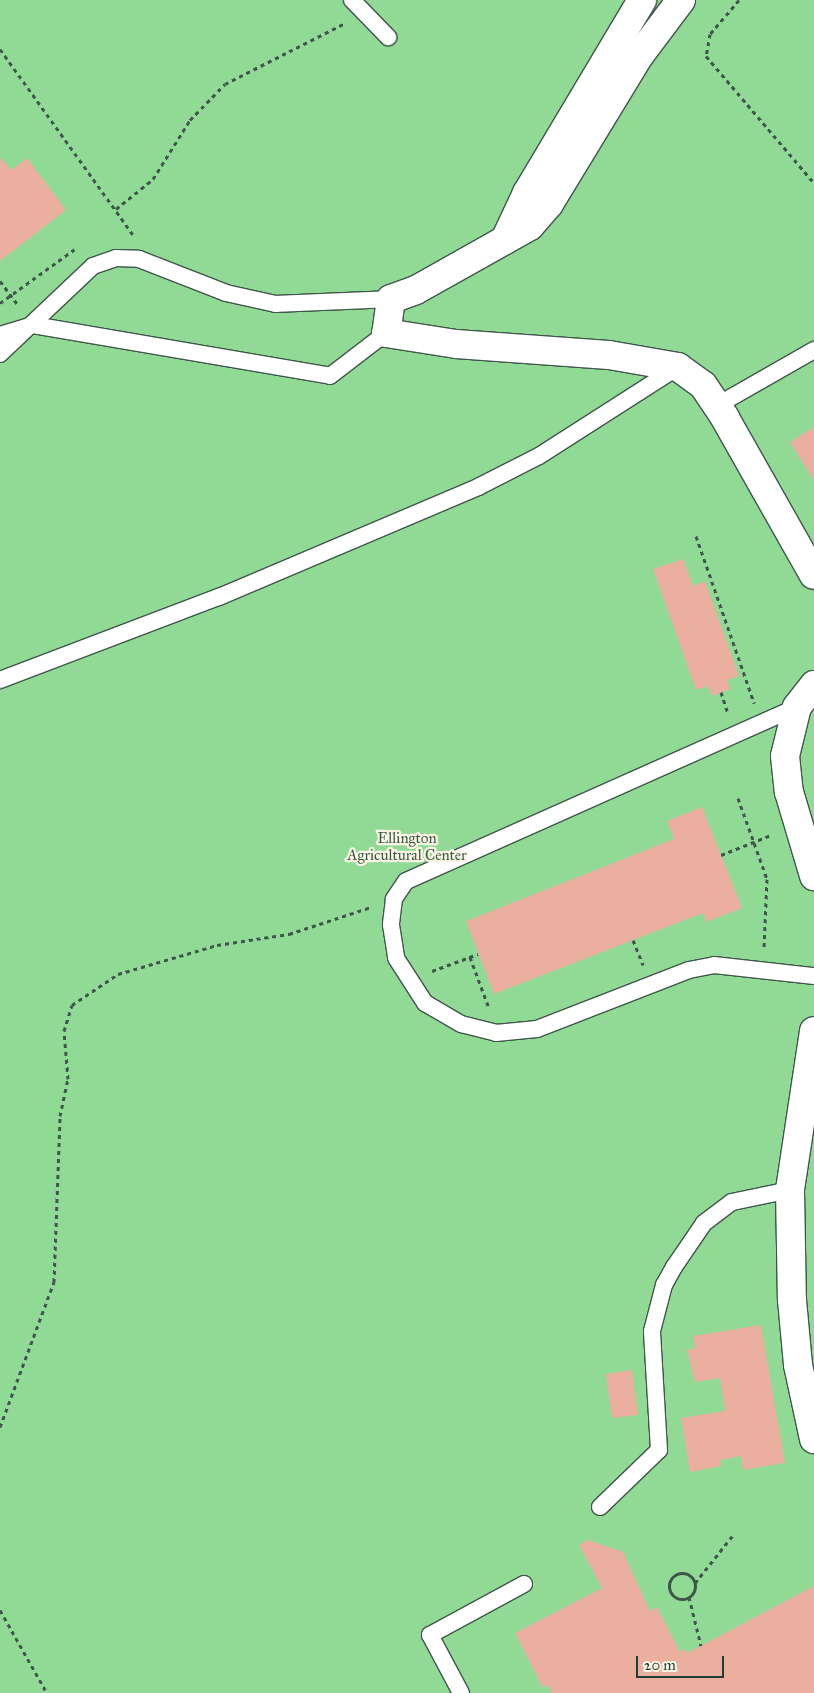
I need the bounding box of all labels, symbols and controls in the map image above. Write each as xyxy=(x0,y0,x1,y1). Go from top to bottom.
park label: Ellington Agricultural Center xyxy=(347,829,467,864)
scale bar xyxy=(639,1646,726,1678)
text: 20 m xyxy=(644,1656,676,1674)

